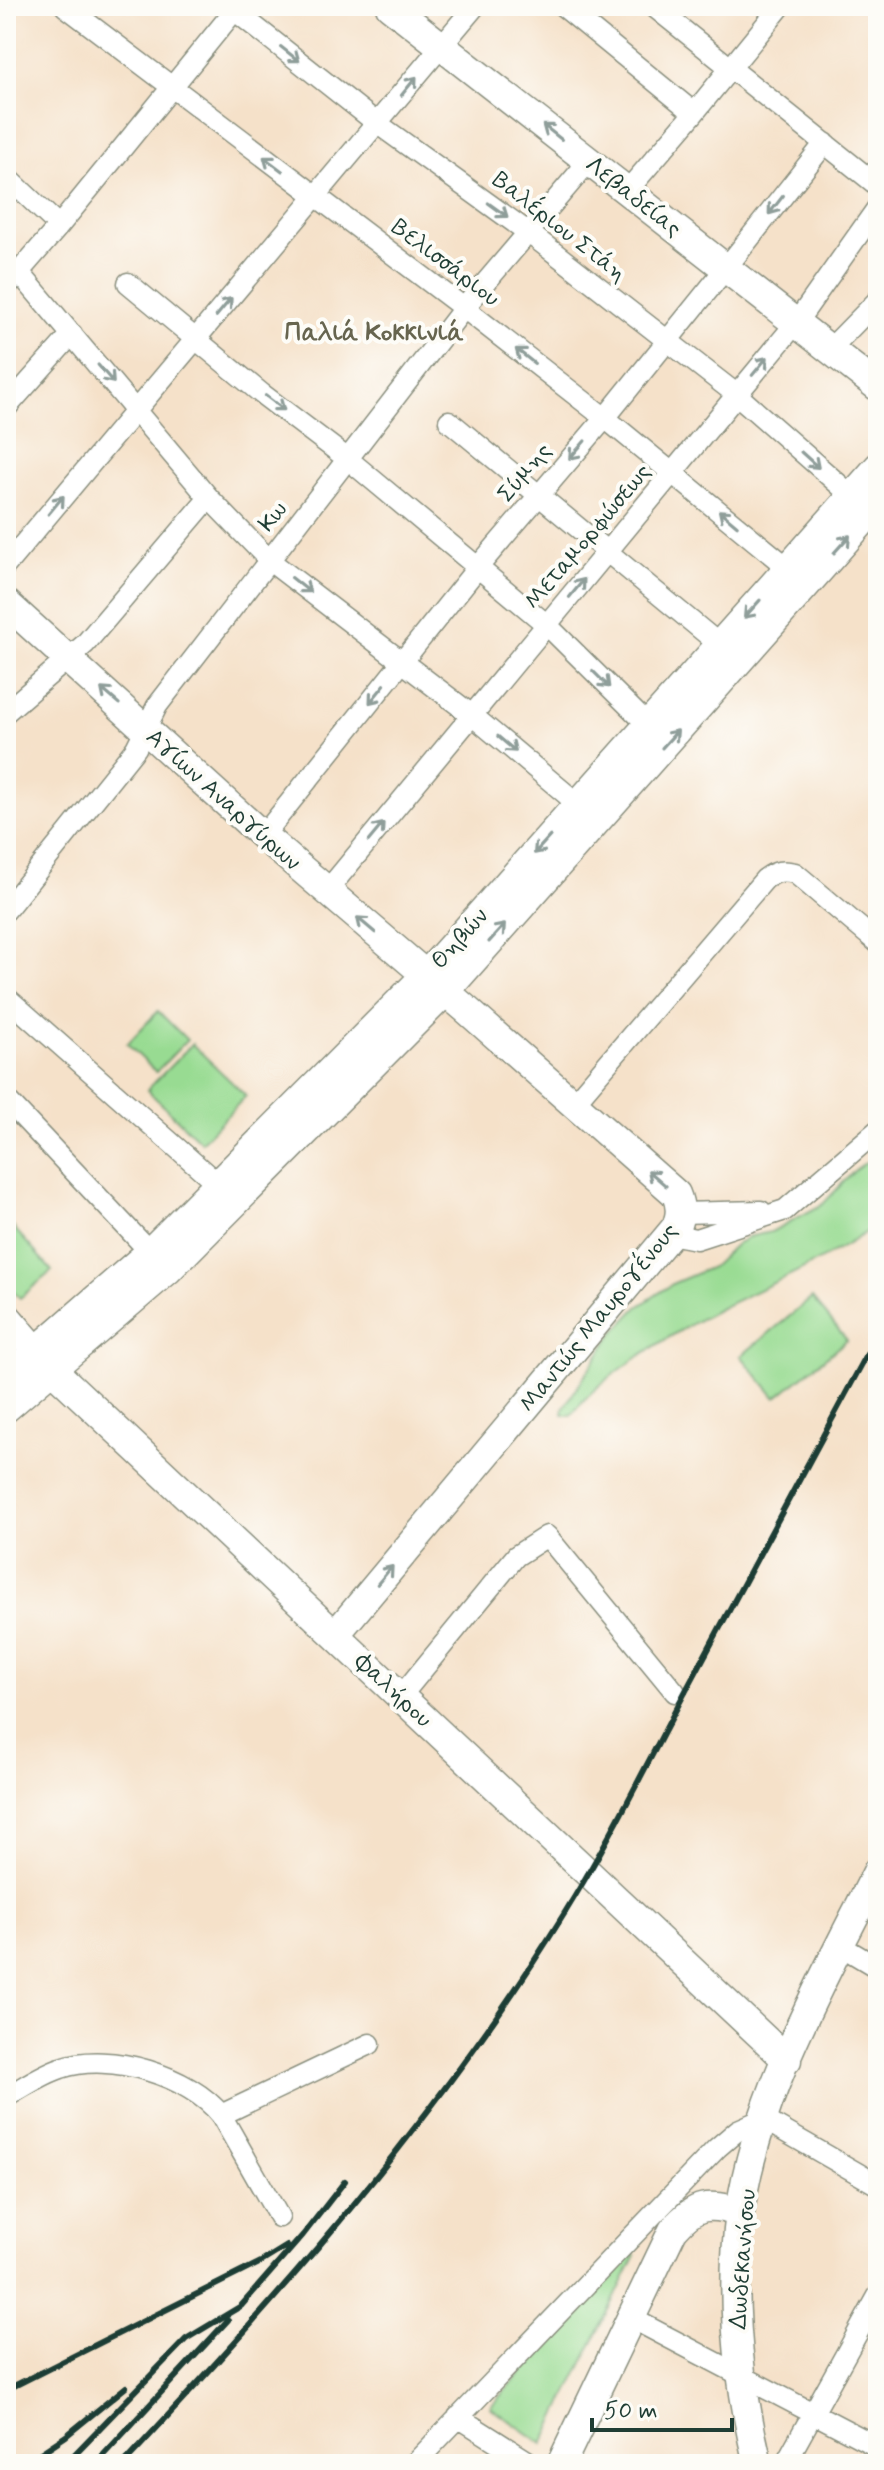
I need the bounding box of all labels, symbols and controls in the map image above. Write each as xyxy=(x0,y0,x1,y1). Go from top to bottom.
one-way arrow xyxy=(279,46,300,63)
one-way arrow xyxy=(400,76,418,96)
one-way arrow xyxy=(541,124,563,141)
street label: Λεβαδείας xyxy=(578,150,688,245)
one-way arrow xyxy=(263,156,285,173)
street label: Βαλέριου Στάη xyxy=(485,164,633,289)
one-way arrow xyxy=(768,194,785,215)
one-way arrow xyxy=(487,201,508,218)
street label: Βελισσάριου xyxy=(385,212,506,314)
one-way arrow xyxy=(215,297,233,317)
district label: Παλιά Κοκκινιά xyxy=(285,316,464,350)
one-way arrow xyxy=(515,347,536,364)
one-way arrow xyxy=(751,356,769,376)
one-way arrow xyxy=(97,363,115,384)
one-way arrow xyxy=(264,395,285,412)
street label: Σύμης xyxy=(491,437,559,509)
one-way arrow xyxy=(568,439,586,459)
one-way arrow xyxy=(800,451,820,469)
street label: Μεταμορφώσεως xyxy=(518,458,658,616)
one-way arrow xyxy=(47,495,65,516)
street label: Κω xyxy=(252,495,295,539)
one-way arrow xyxy=(718,510,739,527)
one-way arrow xyxy=(833,535,851,555)
one-way arrow xyxy=(290,577,311,594)
one-way arrow xyxy=(568,578,586,598)
one-way arrow xyxy=(743,598,761,618)
one-way arrow xyxy=(592,669,611,689)
one-way arrow xyxy=(368,683,386,704)
one-way arrow xyxy=(100,687,120,705)
street label: Αγίων Αναργύρων xyxy=(139,722,307,878)
one-way arrow xyxy=(660,729,678,749)
one-way arrow xyxy=(496,735,516,753)
one-way arrow xyxy=(367,822,385,843)
one-way arrow xyxy=(533,834,551,854)
street label: Θηβών xyxy=(424,902,496,976)
one-way arrow xyxy=(356,916,376,934)
one-way arrow xyxy=(488,924,506,944)
one-way arrow xyxy=(648,1169,668,1187)
street label: Μαντώς Μαυρογένους xyxy=(512,1216,685,1419)
one-way arrow xyxy=(376,1565,394,1585)
street label: Φαλήρου xyxy=(347,1647,439,1735)
street label: Δωδεκανήσου xyxy=(723,2188,764,2330)
scale bar xyxy=(592,2382,732,2432)
text: 50 m xyxy=(604,2396,658,2427)

